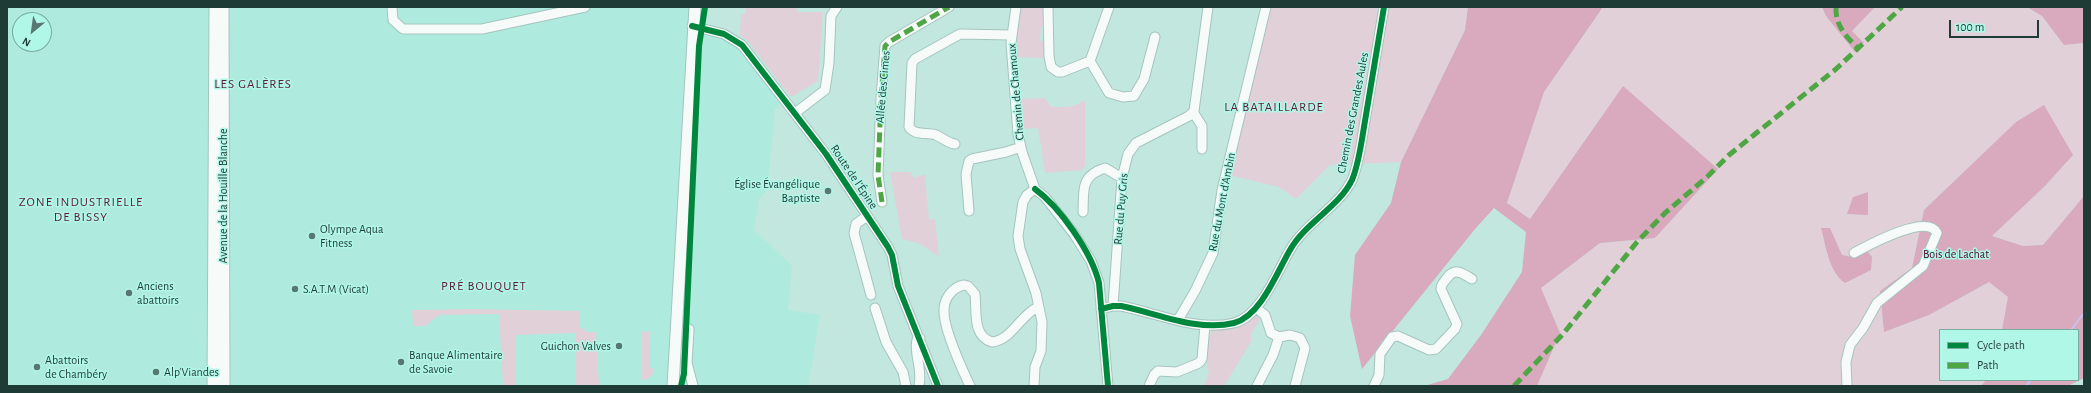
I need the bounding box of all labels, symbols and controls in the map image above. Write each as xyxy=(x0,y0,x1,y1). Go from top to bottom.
north arrow xyxy=(12,12,52,52)
scale bar xyxy=(1951,12,2041,38)
text: 100 m xyxy=(1956,21,1984,33)
text: N xyxy=(20,35,32,49)
street label: Chemin de Chamoux xyxy=(1005,43,1027,141)
street label: Allée des Cimes xyxy=(873,50,893,124)
street label: Chemin des Grandes Aules xyxy=(1334,51,1372,175)
district label: LES GALÈRES xyxy=(214,76,292,92)
district label: LA BATAILLARDE xyxy=(1224,99,1324,115)
street label: Avenue de la Houille Blanche xyxy=(216,129,230,263)
street label: Route de l'Épine xyxy=(827,142,881,212)
street label: Rue du Mont d'Ambin xyxy=(1205,151,1239,253)
street label: Rue du Puy Gris xyxy=(1111,173,1131,245)
place label: Église Évangélique Baptiste xyxy=(734,177,820,205)
marker: Église Évangélique Baptiste xyxy=(823,186,833,196)
district label: ZONE INDUSTRIELLE DE BISSY xyxy=(19,194,143,225)
place label: Olympe Aqua Fitness xyxy=(320,222,383,250)
marker: Olympe Aqua Fitness xyxy=(307,231,317,241)
park label: Bois de Lachat xyxy=(1923,247,1989,261)
district label: PRÉ BOUQUET xyxy=(441,278,527,294)
place label: Anciens abattoirs xyxy=(137,279,179,307)
place label: S.A.T.M (Vicat) xyxy=(303,282,369,296)
marker: S.A.T.M (Vicat) xyxy=(290,284,300,294)
marker: Anciens abattoirs xyxy=(124,288,134,298)
legend xyxy=(1939,329,2079,381)
place label: Guichon Valves xyxy=(541,339,611,353)
text: Cycle path xyxy=(1977,339,2025,351)
marker: Guichon Valves xyxy=(614,341,624,351)
place label: Banque Alimentaire de Savoie xyxy=(409,348,503,376)
place label: Abattoirs de Chambéry xyxy=(45,353,107,381)
marker: Banque Alimentaire de Savoie xyxy=(396,357,406,367)
text: Path xyxy=(1977,359,1999,371)
marker: Abattoirs de Chambéry xyxy=(32,362,42,372)
place label: Alp'Viandes xyxy=(164,365,219,379)
marker: Alp'Viandes xyxy=(151,367,161,377)

